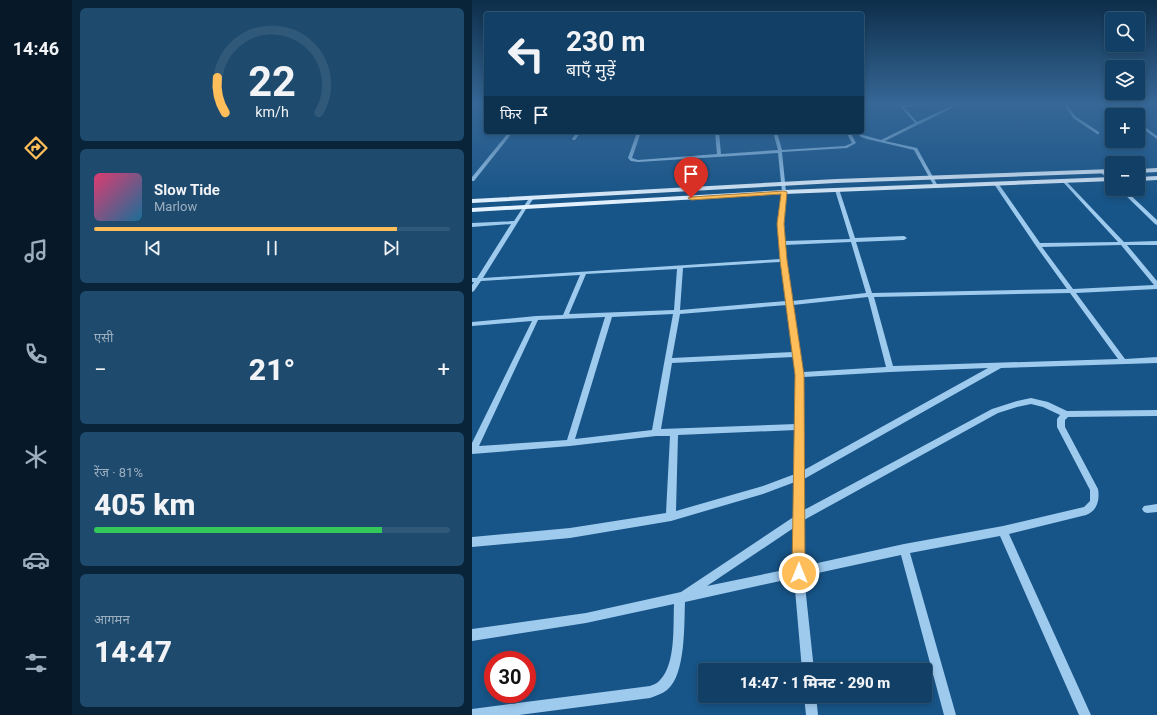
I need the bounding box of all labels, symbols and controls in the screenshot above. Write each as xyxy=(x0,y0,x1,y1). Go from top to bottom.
map controls xyxy=(1105,12,1145,196)
button: search xyxy=(1105,12,1145,52)
text: 230 m xyxy=(566,25,645,58)
icon: left xyxy=(500,28,552,80)
text: 14:46 xyxy=(13,38,59,59)
text: 22 xyxy=(248,57,296,106)
text: बाएँ मुड़ें xyxy=(566,59,616,80)
button: layers xyxy=(1105,60,1145,100)
text: km/h xyxy=(255,103,289,119)
icon: arrive xyxy=(530,104,552,126)
text: फिर xyxy=(500,105,522,123)
button: + xyxy=(1105,108,1145,148)
icon: directions xyxy=(22,134,50,162)
button: − xyxy=(1105,156,1145,196)
pin xyxy=(674,157,708,198)
icon: arrive xyxy=(680,163,702,185)
text: Slow Tide xyxy=(154,181,220,199)
text: Marlow xyxy=(154,199,197,214)
icon: music xyxy=(22,237,50,265)
icon: previous xyxy=(142,237,164,259)
icon: pause xyxy=(261,237,283,259)
icon: next xyxy=(380,237,402,259)
text: एसी xyxy=(94,330,113,345)
icon: phone xyxy=(22,340,50,368)
text: 21° xyxy=(249,352,295,387)
text: − xyxy=(94,357,107,382)
text: + xyxy=(438,357,450,382)
icon: climate xyxy=(22,443,50,471)
text: रेंज · 81% xyxy=(94,465,143,480)
text: 405 km xyxy=(94,487,196,522)
icon: car xyxy=(22,546,50,574)
position arrow xyxy=(778,552,820,594)
text: आगमन xyxy=(94,612,130,627)
text: 14:47 xyxy=(94,634,172,669)
icon: filters xyxy=(22,649,50,677)
speed limit sign: 30 xyxy=(484,651,536,703)
text: 14:47 · 1 मिनट · 290 m xyxy=(740,674,890,692)

